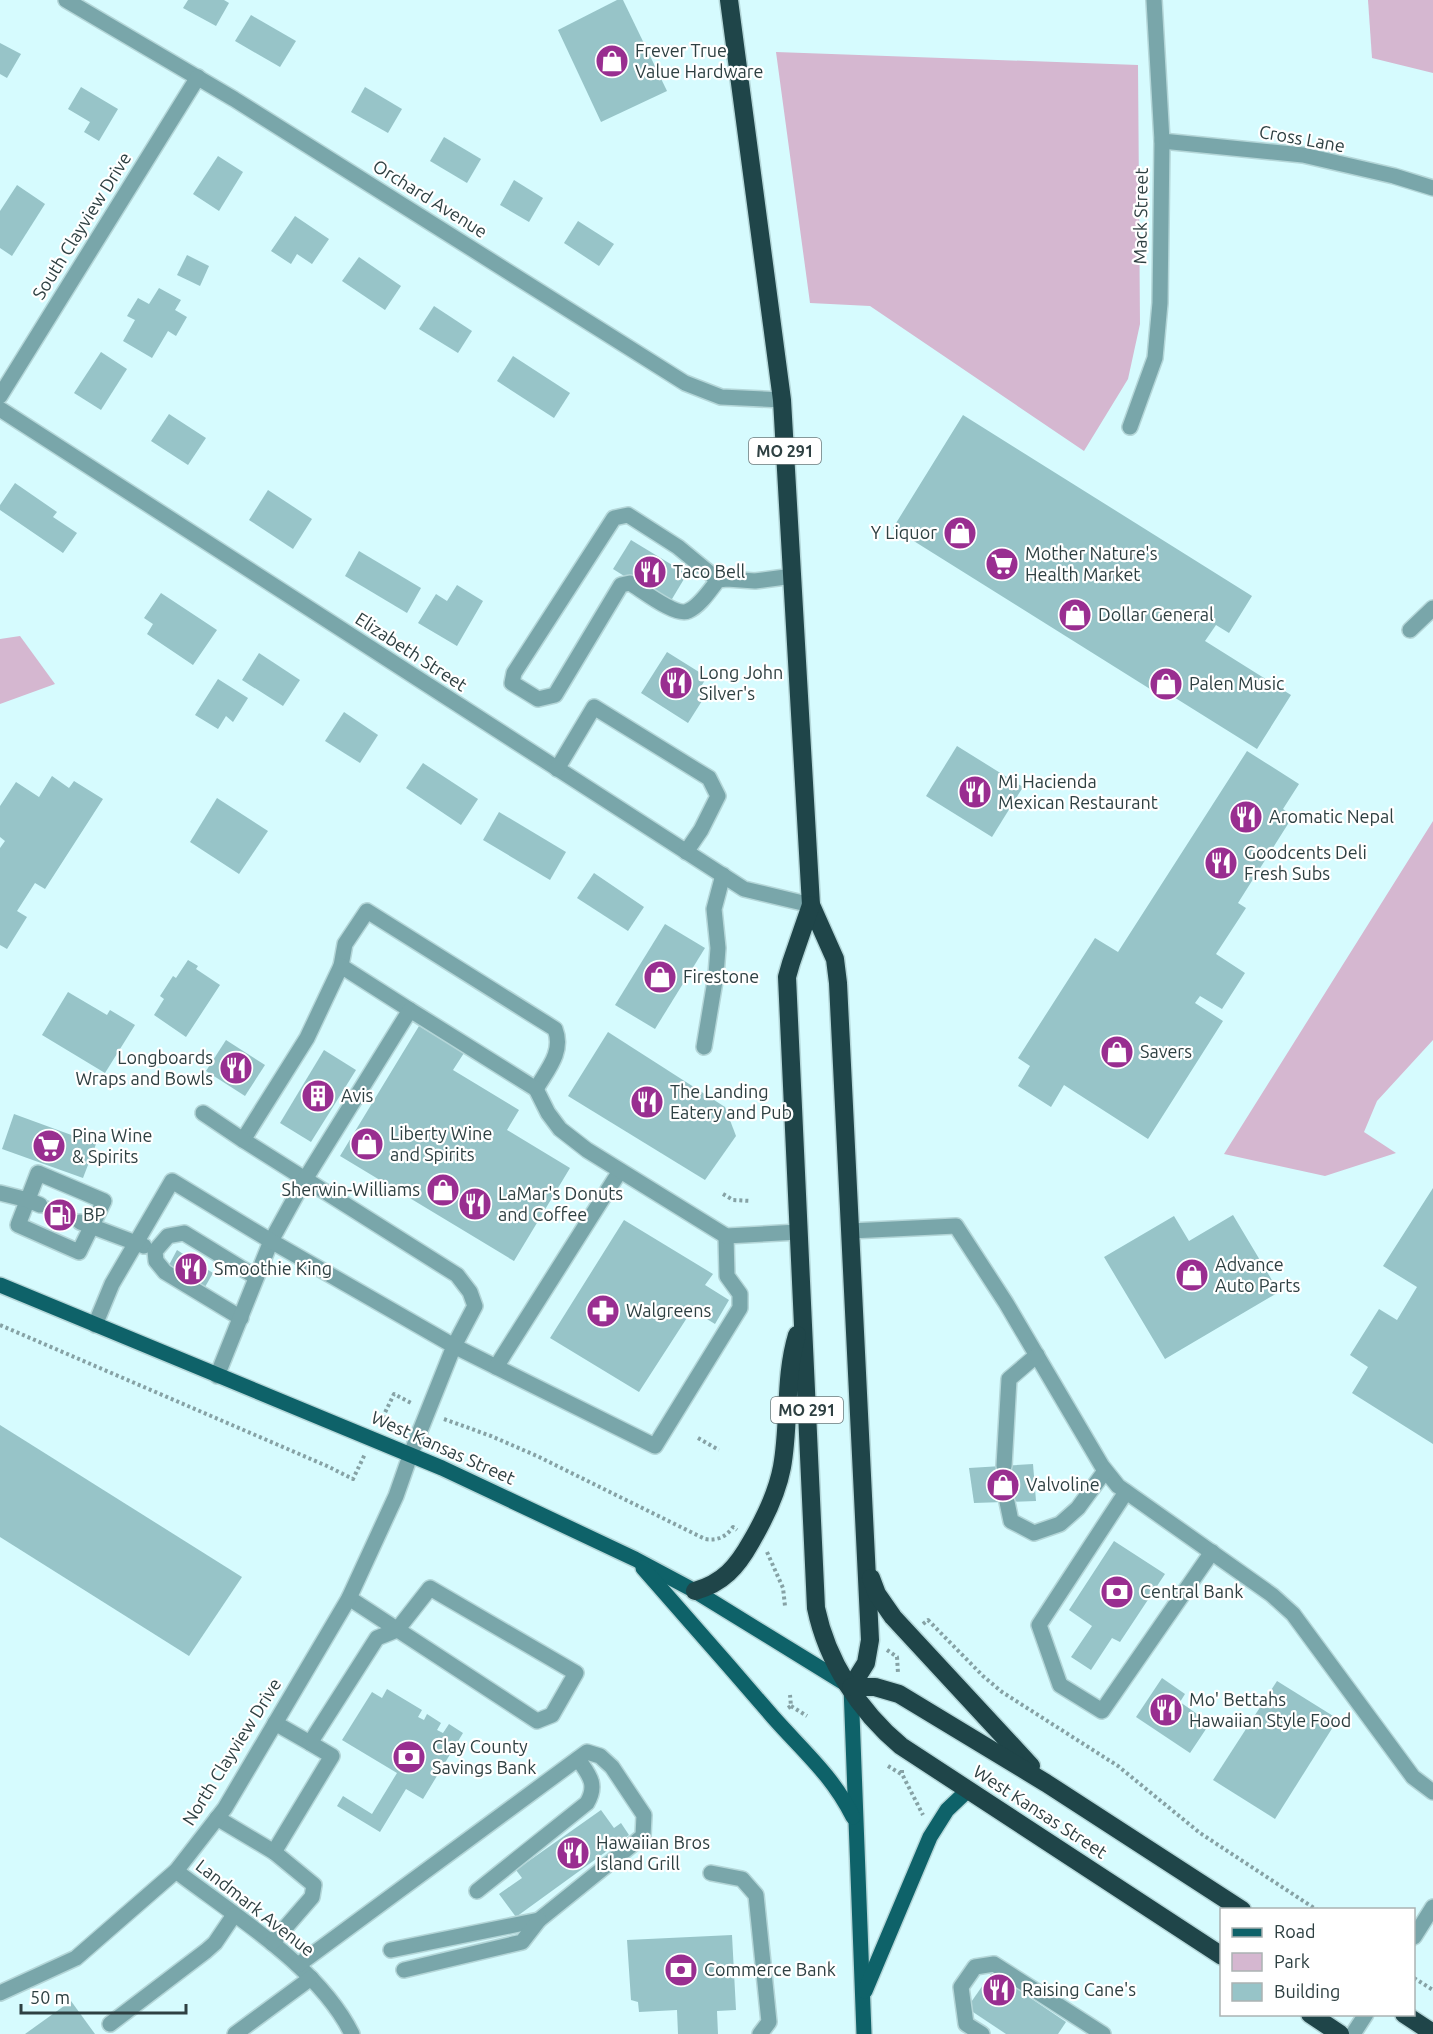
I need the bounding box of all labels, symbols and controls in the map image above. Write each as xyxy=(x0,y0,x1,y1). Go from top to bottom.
place label: Frever True Value Hardware xyxy=(635,40,764,81)
shop icon: Frever True Value Hardware xyxy=(594,43,630,79)
street label: Cross Lane xyxy=(1258,121,1347,155)
street label: South Clayview Drive xyxy=(28,148,135,303)
street label: Orchard Avenue xyxy=(370,155,491,241)
street label: Mack Street xyxy=(1129,167,1151,265)
road number: MO 291 xyxy=(749,438,821,464)
shop icon: Y Liquor xyxy=(942,515,978,551)
place label: Y Liquor xyxy=(871,522,937,542)
place label: Mother Nature's Health Market xyxy=(1025,543,1158,584)
supermarket icon: Mother Nature's Health Market xyxy=(984,546,1020,582)
restaurant icon: Taco Bell xyxy=(632,554,668,590)
place label: Taco Bell xyxy=(673,561,746,581)
shop icon: Dollar General xyxy=(1057,597,1093,633)
place label: Dollar General xyxy=(1098,604,1214,624)
street label: Elizabeth Street xyxy=(352,608,471,695)
place label: Long John Silver's xyxy=(699,662,783,703)
restaurant icon: Long John Silver's xyxy=(658,665,694,701)
shop icon: Palen Music xyxy=(1148,666,1184,702)
place label: Palen Music xyxy=(1189,673,1284,693)
place label: Mi Hacienda Mexican Restaurant xyxy=(998,771,1158,812)
restaurant icon: Mi Hacienda Mexican Restaurant xyxy=(957,774,993,810)
restaurant icon: Aromatic Nepal xyxy=(1228,799,1264,835)
place label: Aromatic Nepal xyxy=(1269,806,1394,826)
place label: Goodcents Deli Fresh Subs xyxy=(1244,842,1367,883)
restaurant icon: Goodcents Deli Fresh Subs xyxy=(1203,845,1239,881)
shop icon: Firestone xyxy=(642,959,678,995)
place label: Firestone xyxy=(683,966,759,986)
shop icon: Savers xyxy=(1099,1034,1135,1070)
place label: Savers xyxy=(1140,1041,1192,1061)
place label: Longboards Wraps and Bowls xyxy=(75,1047,213,1088)
restaurant icon: Longboards Wraps and Bowls xyxy=(218,1050,254,1086)
building icon: Avis xyxy=(300,1078,336,1114)
place label: The Landing Eatery and Pub xyxy=(670,1081,792,1122)
restaurant icon: The Landing Eatery and Pub xyxy=(629,1084,665,1120)
place label: Avis xyxy=(341,1085,374,1105)
place label: Liberty Wine and Spirits xyxy=(390,1123,492,1164)
place label: Pina Wine & Spirits xyxy=(72,1125,152,1166)
shop icon: Liberty Wine and Spirits xyxy=(349,1126,385,1162)
supermarket icon: Pina Wine & Spirits xyxy=(31,1128,67,1164)
shop icon: Sherwin-Williams xyxy=(425,1172,461,1208)
place label: Sherwin-Williams xyxy=(282,1179,420,1199)
place label: LaMar's Donuts and Coffee xyxy=(498,1183,623,1224)
restaurant icon: LaMar's Donuts and Coffee xyxy=(457,1186,493,1222)
fuel station icon: BP xyxy=(42,1197,78,1233)
place label: BP xyxy=(83,1204,105,1224)
restaurant icon: Smoothie King xyxy=(173,1251,209,1287)
place label: Advance Auto Parts xyxy=(1215,1254,1300,1295)
shop icon: Advance Auto Parts xyxy=(1174,1257,1210,1293)
place label: Smoothie King xyxy=(214,1258,332,1278)
pharmacy icon: Walgreens xyxy=(585,1293,621,1329)
place label: Walgreens xyxy=(626,1300,712,1320)
road number: MO 291 xyxy=(771,1397,843,1423)
street label: West Kansas Street xyxy=(369,1406,518,1488)
shop icon: Valvoline xyxy=(985,1467,1021,1503)
place label: Valvoline xyxy=(1026,1474,1100,1494)
bank icon: Central Bank xyxy=(1099,1574,1135,1610)
place label: Central Bank xyxy=(1140,1581,1243,1601)
street label: North Clayview Drive xyxy=(178,1674,285,1829)
place label: Mo' Bettahs Hawaiian Style Food xyxy=(1189,1689,1351,1730)
restaurant icon: Mo' Bettahs Hawaiian Style Food xyxy=(1148,1692,1184,1728)
place label: Clay County Savings Bank xyxy=(432,1736,536,1777)
bank icon: Clay County Savings Bank xyxy=(391,1739,427,1775)
street label: West Kansas Street xyxy=(970,1761,1111,1862)
place label: Hawaiian Bros Island Grill xyxy=(596,1832,710,1873)
restaurant icon: Hawaiian Bros Island Grill xyxy=(555,1835,591,1871)
street label: Landmark Avenue xyxy=(192,1855,319,1960)
legend xyxy=(1220,1908,1415,2016)
text: Road xyxy=(1274,1921,1316,1941)
text: Park xyxy=(1274,1951,1310,1971)
bank icon: Commerce Bank xyxy=(663,1952,699,1988)
place label: Commerce Bank xyxy=(704,1959,836,1979)
restaurant icon: Raising Cane's xyxy=(981,1972,1017,2008)
scale bar xyxy=(21,1977,186,2015)
place label: Raising Cane's xyxy=(1022,1979,1136,1999)
text: Building xyxy=(1274,1981,1340,2001)
text: 50 m xyxy=(30,1987,70,2007)

